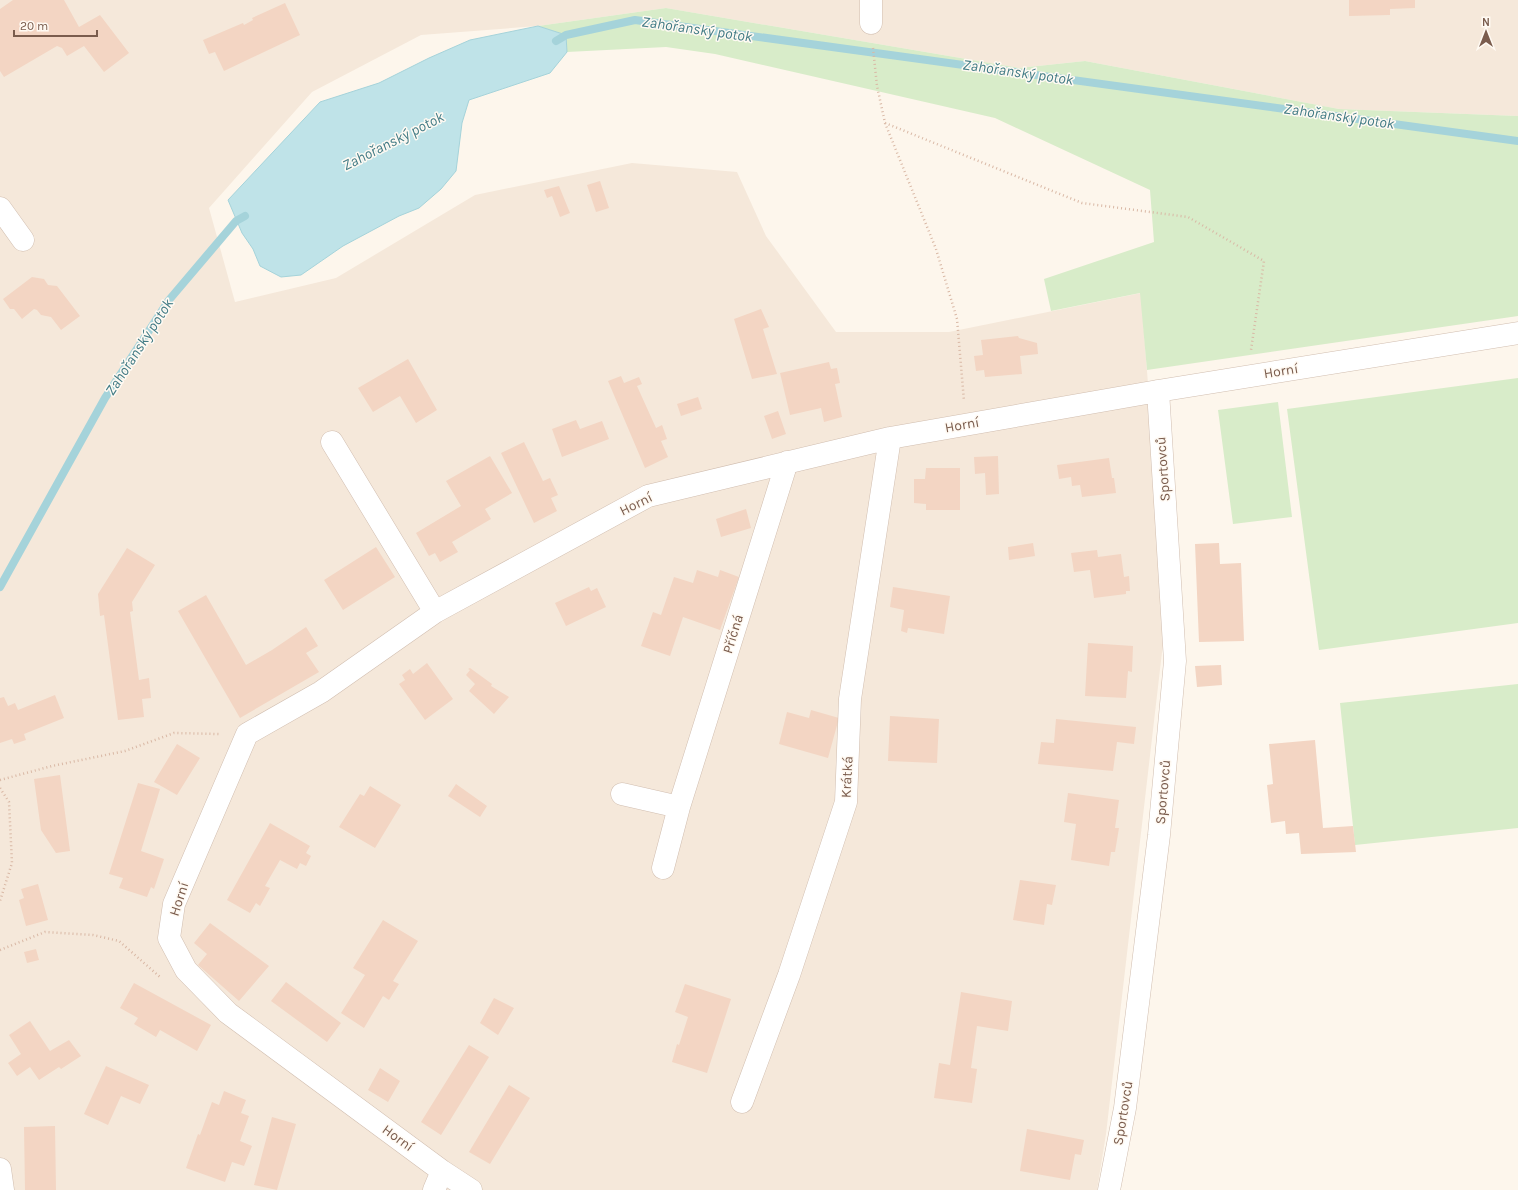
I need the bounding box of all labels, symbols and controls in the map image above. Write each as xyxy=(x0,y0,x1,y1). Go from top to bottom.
scale bar xyxy=(14,12,97,38)
water label: Zahořanský potok xyxy=(640,12,754,46)
north arrow xyxy=(1466,12,1506,52)
text: N xyxy=(1482,16,1490,29)
text: 20 m xyxy=(20,19,48,33)
water label: Zahořanský potok xyxy=(961,55,1075,89)
water label: Zahořanský potok xyxy=(1282,99,1396,133)
water label: Zahořanský potok xyxy=(339,107,447,174)
water label: Zahořanský potok xyxy=(101,295,177,399)
street label: Horní xyxy=(1263,360,1300,382)
street label: Horní xyxy=(943,413,981,436)
street label: Sportovců xyxy=(1152,436,1174,502)
street label: Horní xyxy=(617,488,656,519)
street label: Příčná xyxy=(719,612,747,656)
street label: Krátká xyxy=(837,756,857,798)
street label: Sportovců xyxy=(1152,759,1174,825)
street label: Horní xyxy=(166,879,193,918)
street label: Sportovců xyxy=(1110,1080,1136,1146)
street label: Horní xyxy=(379,1121,418,1156)

